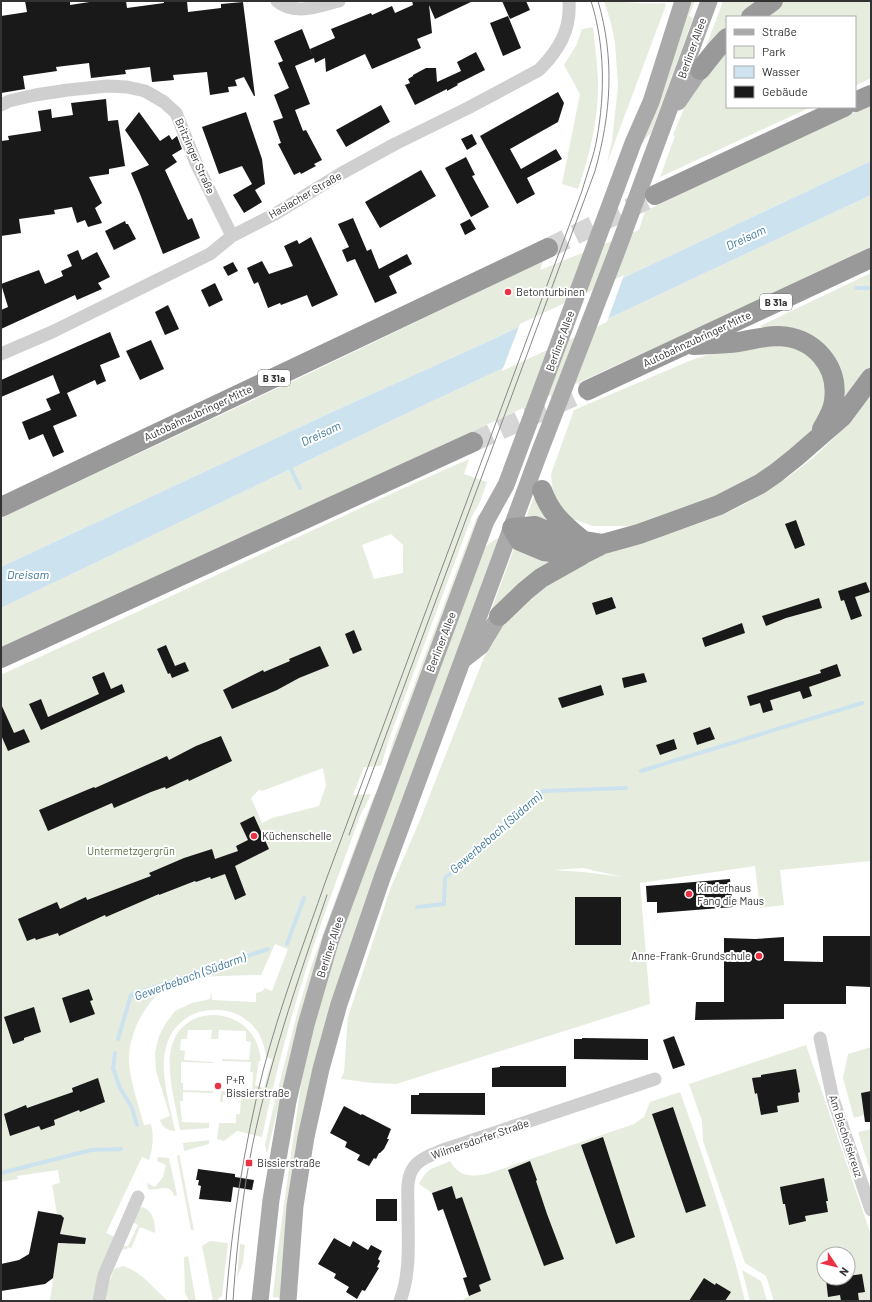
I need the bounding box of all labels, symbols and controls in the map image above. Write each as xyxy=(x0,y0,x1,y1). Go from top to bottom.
street label: Berliner Allee xyxy=(675,16,709,80)
legend xyxy=(726,16,856,108)
text: Straße xyxy=(762,24,797,38)
text: Park xyxy=(762,44,786,58)
text: Wasser xyxy=(762,64,801,78)
text: Gebäude xyxy=(762,84,808,98)
street label: Britzinger Straße xyxy=(173,116,218,196)
street label: Haslacher Straße xyxy=(266,168,344,221)
water label: Dreisam xyxy=(724,222,768,252)
place label: Betonturbinen xyxy=(516,285,585,298)
marker: Betonturbinen xyxy=(503,287,513,297)
road number: B 31a xyxy=(760,294,792,310)
street label: Autobahnzubringer Mitte xyxy=(641,308,753,369)
street label: Berliner Allee xyxy=(543,309,577,373)
road number: B 31a xyxy=(258,370,290,386)
street label: Autobahnzubringer Mitte xyxy=(142,382,254,443)
water label: Dreisam xyxy=(299,418,343,448)
water label: Dreisam xyxy=(7,567,49,581)
street label: Berliner Allee xyxy=(423,610,458,674)
water label: Gewerbebach (Südarm) xyxy=(446,788,545,876)
place label: Küchenschelle xyxy=(262,829,332,842)
marker: Küchenschelle xyxy=(249,831,259,841)
park label: Untermetzgergrün xyxy=(87,844,175,857)
place label: Kinderhaus Fang die Maus xyxy=(697,881,764,907)
marker: Kinderhaus Fang die Maus xyxy=(684,889,694,899)
street label: Berliner Allee xyxy=(314,915,346,979)
water label: Gewerbebach (Südarm) xyxy=(132,949,248,1003)
place label: Anne-Frank-Grundschule xyxy=(631,949,751,962)
marker: Anne-Frank-Grundschule xyxy=(754,951,764,961)
place label: P+R Bissierstraße xyxy=(226,1073,290,1099)
marker: P+R Bissierstraße xyxy=(213,1081,223,1091)
street label: Am Bischofskreuz xyxy=(827,1093,866,1179)
street label: Wilmersdorfer Straße xyxy=(429,1116,531,1161)
place label: Bissierstraße xyxy=(257,1156,321,1169)
marker: Bissierstraße xyxy=(244,1158,254,1168)
north arrow xyxy=(816,1246,856,1286)
text: N xyxy=(837,1265,852,1279)

